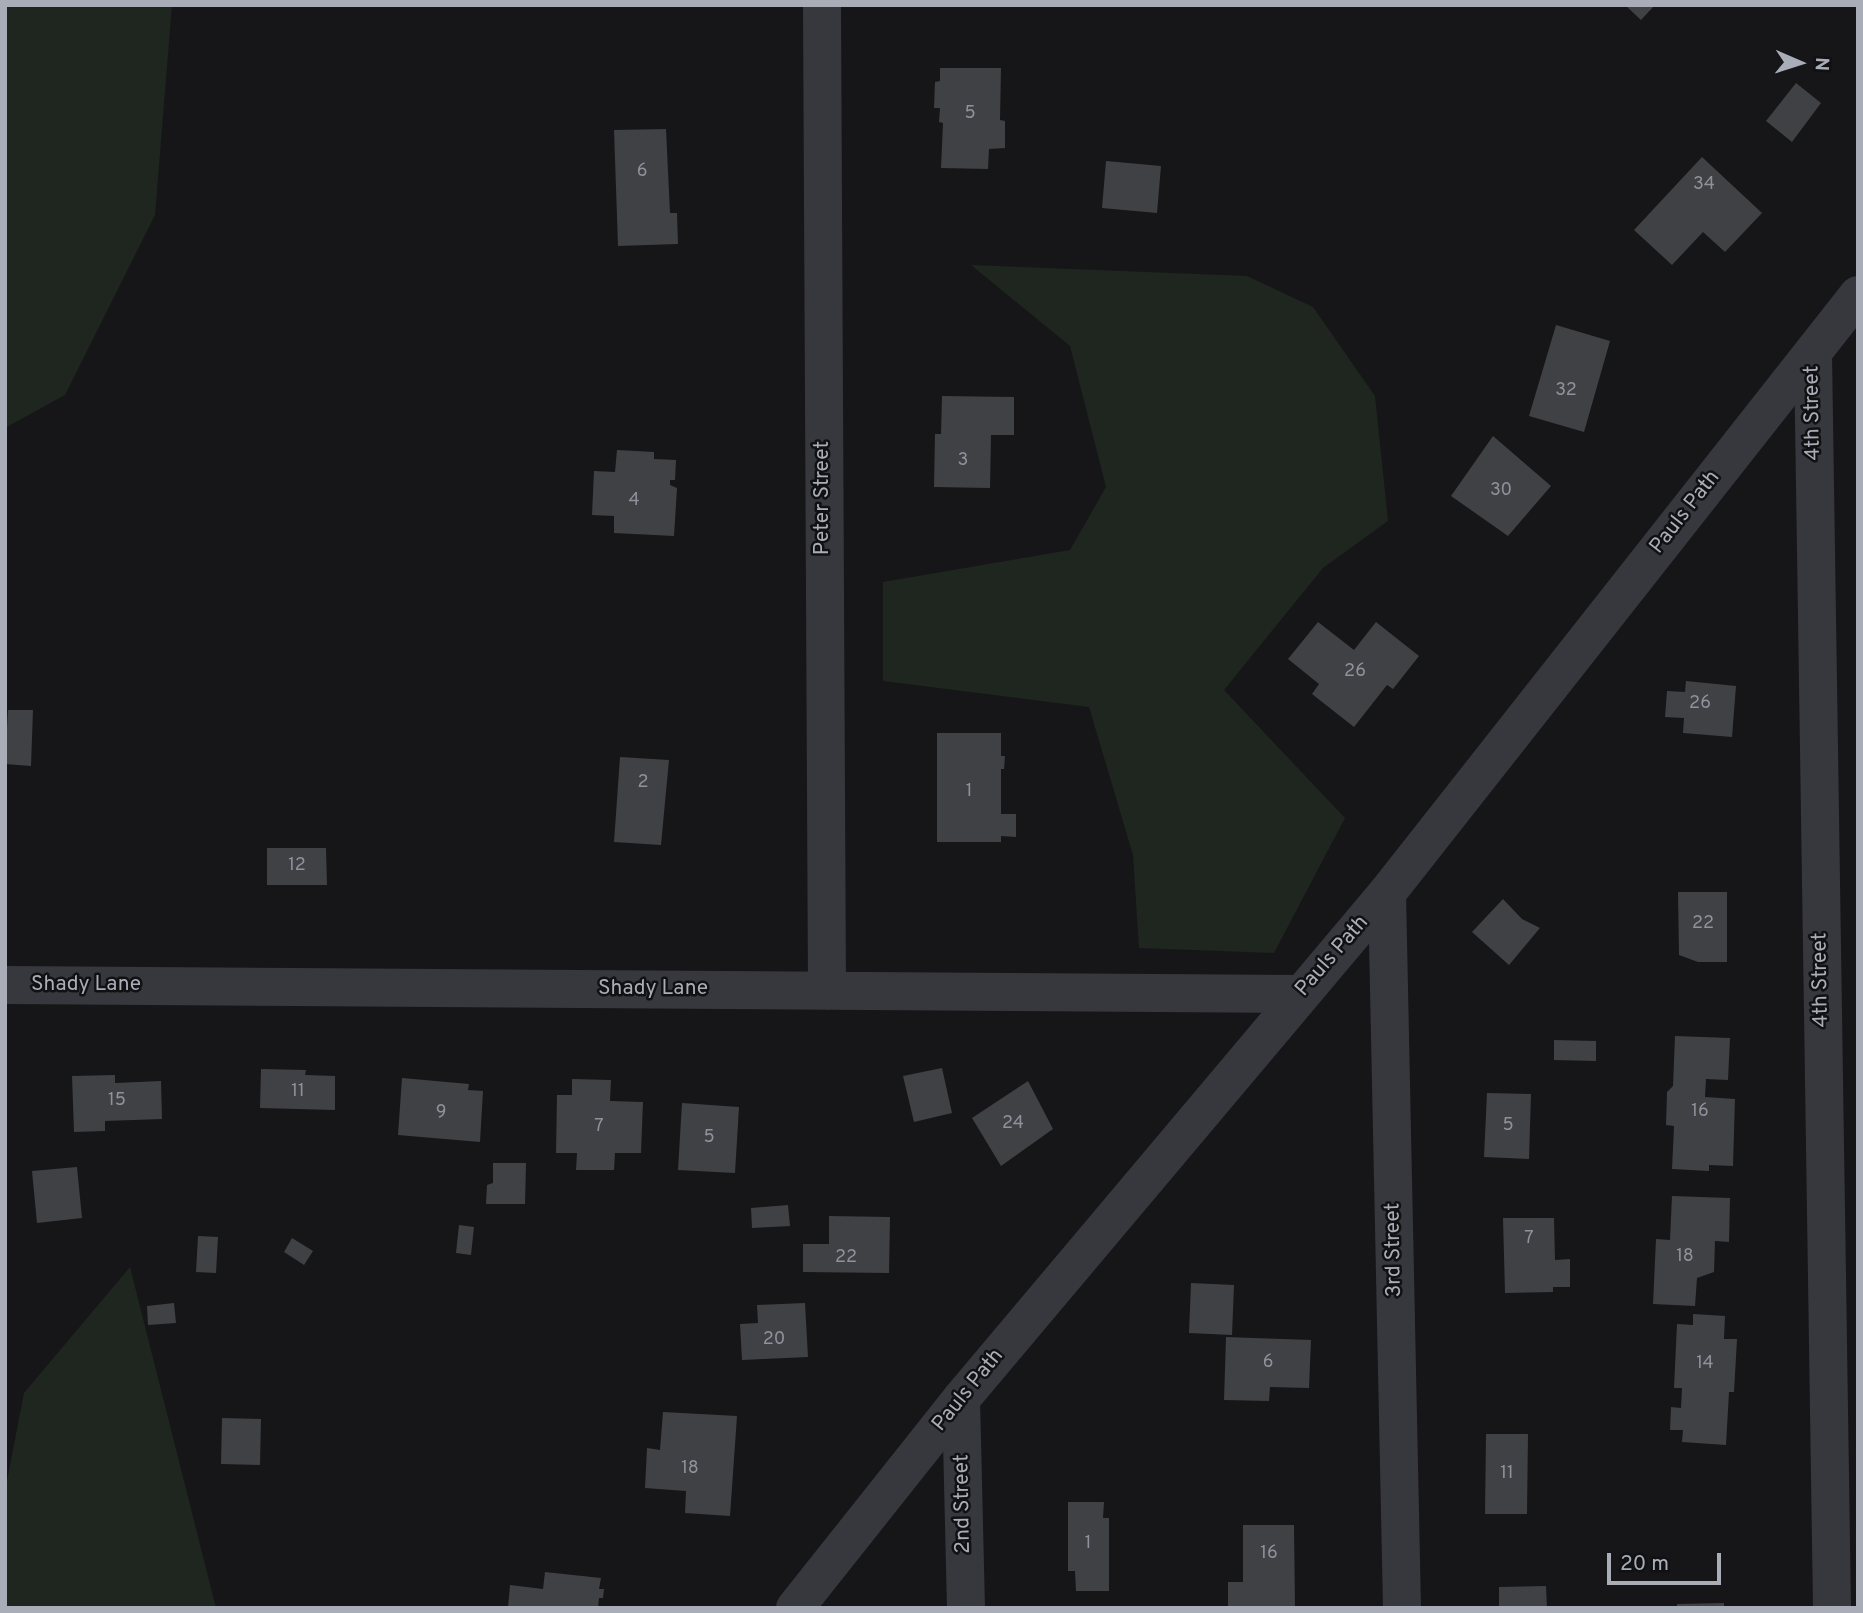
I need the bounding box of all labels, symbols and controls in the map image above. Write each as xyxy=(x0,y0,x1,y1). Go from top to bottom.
north arrow xyxy=(1765,28,1835,98)
text: N xyxy=(1809,57,1833,72)
house number: 5 xyxy=(964,103,976,125)
house number: 6 xyxy=(637,161,647,183)
house number: 34 xyxy=(1693,174,1715,196)
street label: 4th Street xyxy=(1801,365,1827,461)
house number: 32 xyxy=(1555,380,1577,402)
street label: Peter Street xyxy=(811,441,837,555)
house number: 3 xyxy=(958,450,968,472)
street label: Pauls Path xyxy=(1646,466,1726,560)
house number: 30 xyxy=(1490,480,1512,502)
house number: 4 xyxy=(628,490,640,512)
house number: 26 xyxy=(1344,661,1366,683)
house number: 26 xyxy=(1689,693,1711,715)
house number: 2 xyxy=(637,772,649,794)
house number: 1 xyxy=(966,781,972,803)
house number: 12 xyxy=(288,855,306,877)
street label: Pauls Path xyxy=(1291,911,1375,1003)
house number: 22 xyxy=(1692,913,1714,935)
street label: 4th Street xyxy=(1809,932,1835,1028)
street label: Shady Lane xyxy=(31,973,141,999)
street label: Shady Lane xyxy=(598,977,708,1003)
house number: 11 xyxy=(291,1081,305,1103)
house number: 15 xyxy=(108,1090,126,1112)
house number: 16 xyxy=(1691,1101,1709,1123)
house number: 9 xyxy=(436,1102,446,1124)
house number: 24 xyxy=(1002,1113,1024,1135)
house number: 5 xyxy=(1502,1115,1514,1137)
house number: 7 xyxy=(594,1116,604,1138)
house number: 5 xyxy=(703,1127,715,1149)
street label: 3rd Street xyxy=(1382,1202,1408,1298)
house number: 7 xyxy=(1524,1228,1534,1250)
house number: 18 xyxy=(1676,1246,1694,1268)
house number: 22 xyxy=(835,1247,857,1269)
house number: 20 xyxy=(763,1329,785,1351)
street label: Pauls Path xyxy=(928,1345,1010,1437)
house number: 6 xyxy=(1263,1352,1273,1374)
house number: 14 xyxy=(1696,1353,1714,1375)
street label: 2nd Street xyxy=(951,1454,977,1554)
house number: 18 xyxy=(681,1458,699,1480)
house number: 11 xyxy=(1500,1463,1514,1485)
house number: 1 xyxy=(1085,1533,1091,1555)
scale bar xyxy=(1611,1540,1725,1584)
house number: 16 xyxy=(1260,1543,1278,1565)
text: 20 m xyxy=(1620,1551,1669,1578)

